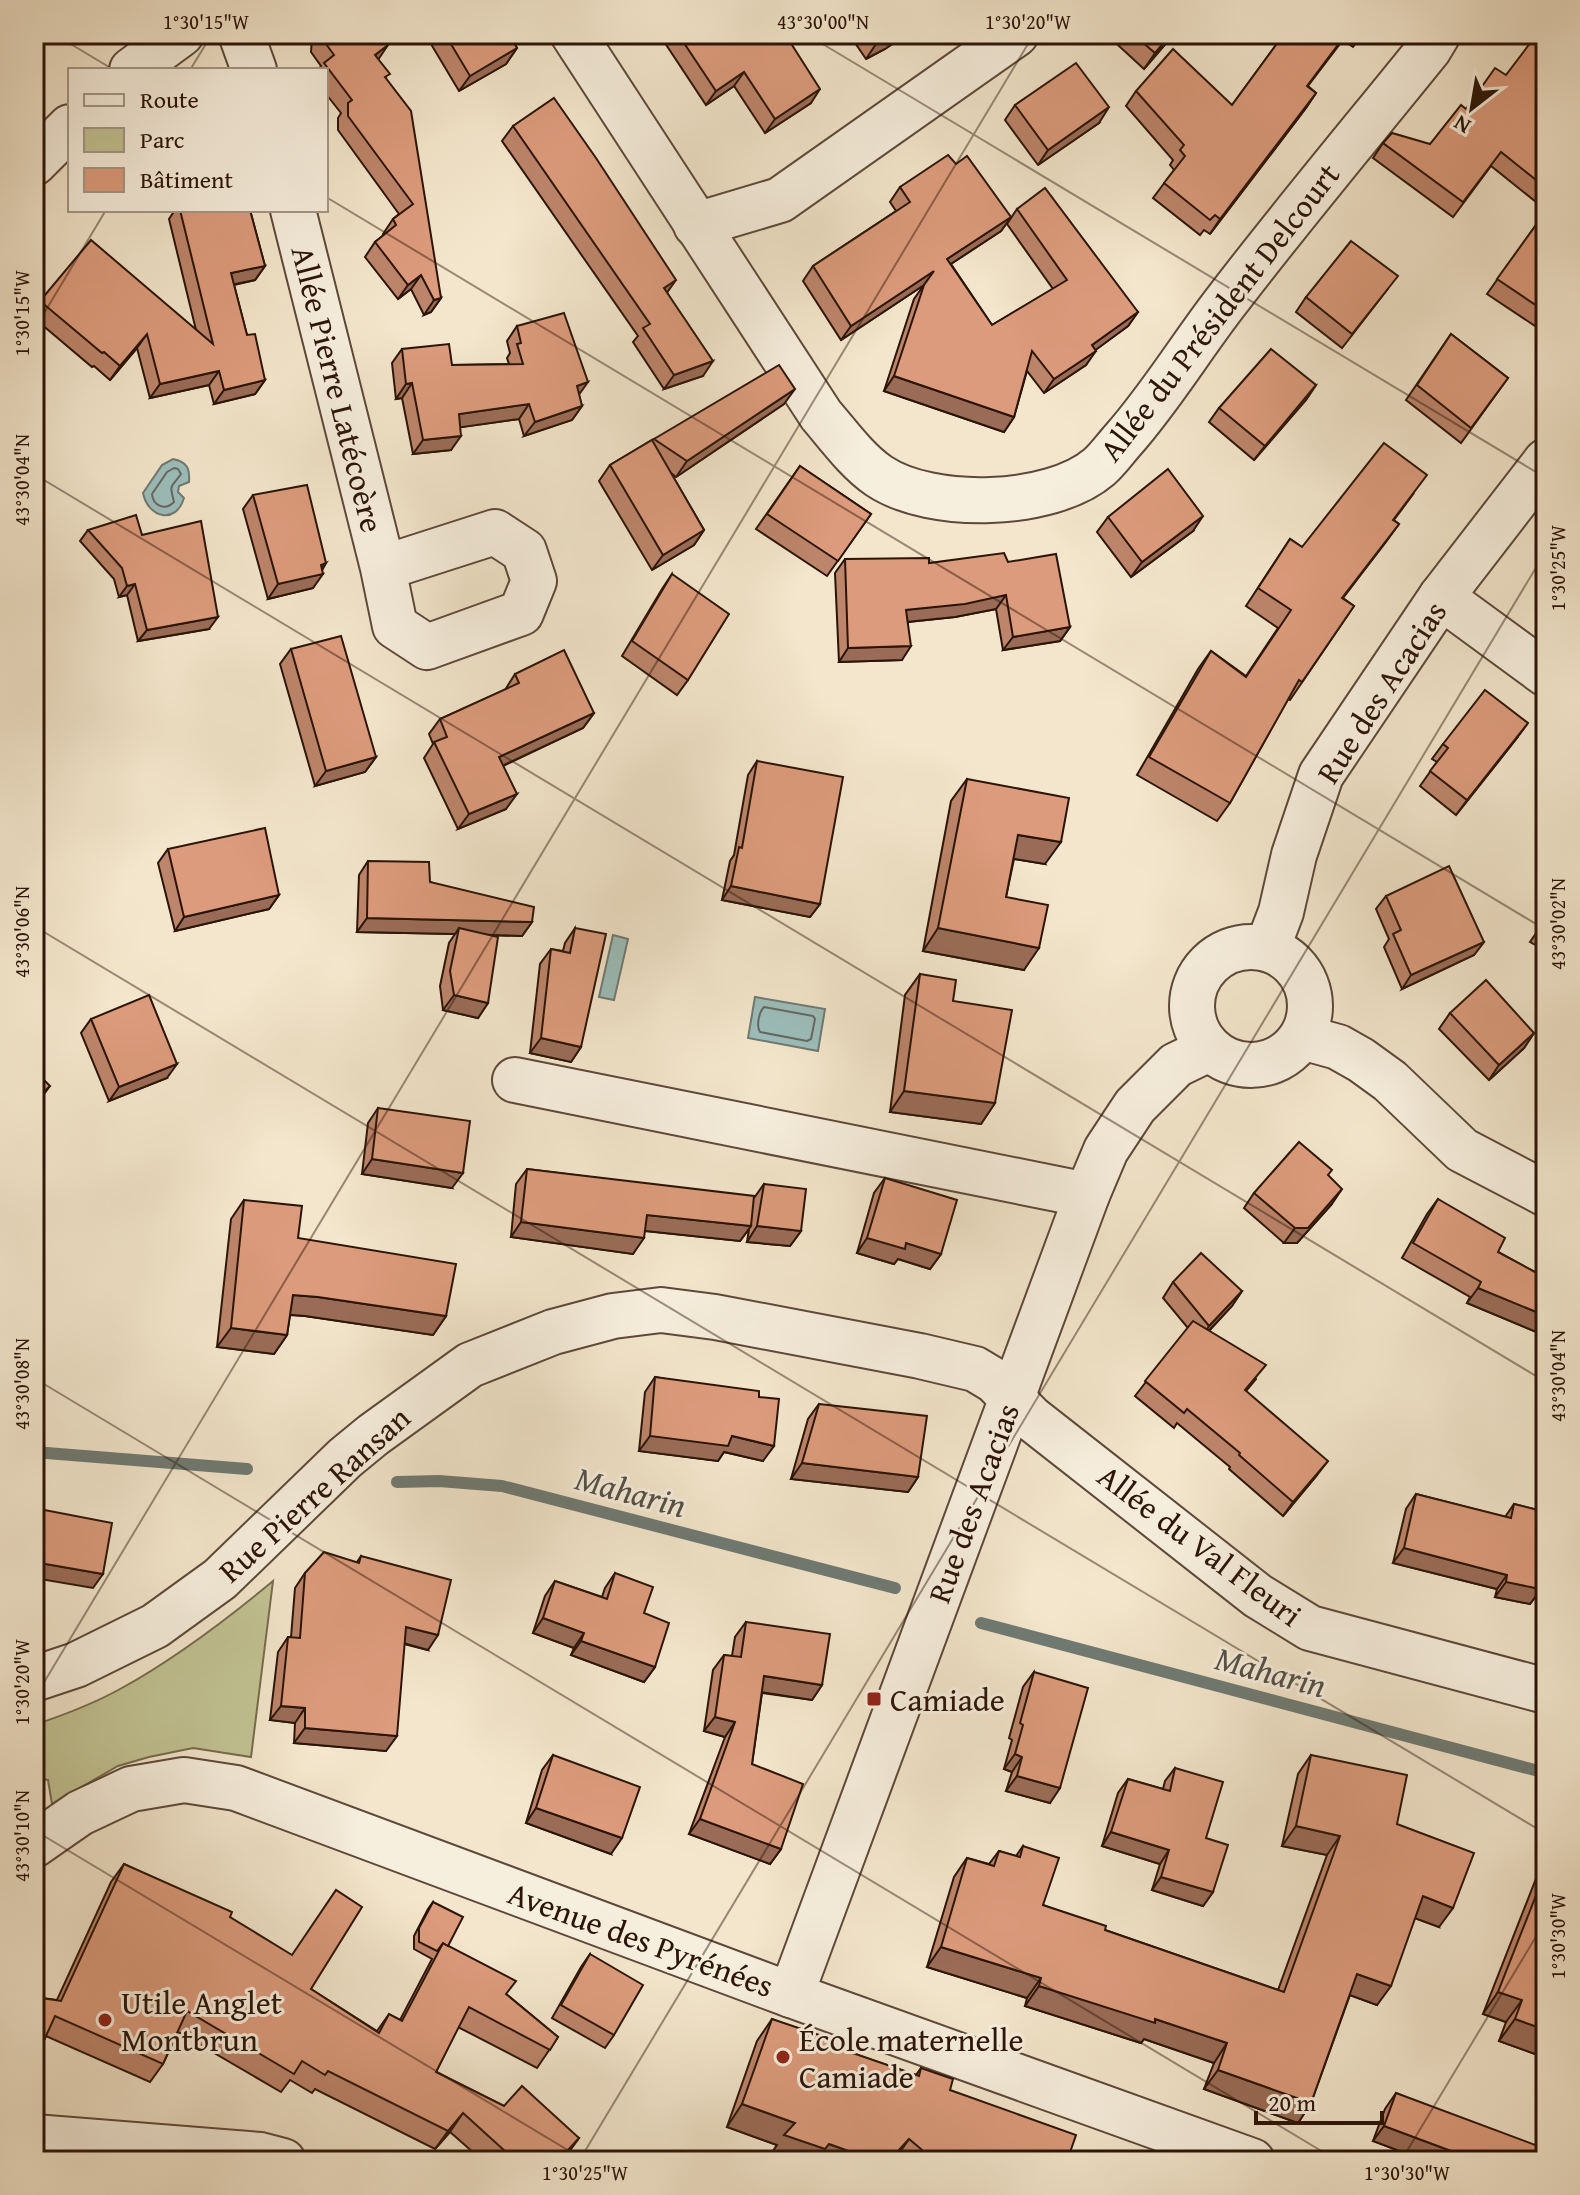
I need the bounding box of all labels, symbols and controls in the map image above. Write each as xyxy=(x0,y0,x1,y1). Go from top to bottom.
text: 1°30'15"W xyxy=(163,7,249,36)
text: 43°30'00"N xyxy=(777,7,869,36)
text: 1°30'20"W xyxy=(985,7,1071,36)
legend xyxy=(68,68,328,212)
north arrow xyxy=(1432,68,1512,148)
text: Route xyxy=(140,82,199,117)
text: N xyxy=(1447,107,1476,143)
text: Parc xyxy=(140,122,185,157)
street label: Allée du Président Delcourt xyxy=(1087,153,1351,471)
text: Bâtiment xyxy=(140,162,234,197)
street label: Allée Pierre Latécoère xyxy=(280,241,396,537)
text: 1°30'15"W xyxy=(7,270,36,356)
text: 43°30'04"N xyxy=(7,434,36,526)
text: 1°30'25"W xyxy=(1543,525,1572,611)
street label: Rue des Acacias xyxy=(1304,591,1458,793)
text: 43°30'02"N xyxy=(1543,878,1572,970)
text: 43°30'06"N xyxy=(7,886,36,978)
text: 43°30'04"N xyxy=(1543,1330,1572,1422)
text: 43°30'08"N xyxy=(7,1338,36,1430)
street label: Rue Pierre Ransan xyxy=(208,1395,421,1593)
street label: Rue des Acacias xyxy=(915,1397,1031,1609)
street label: Allée du Val Fleuri xyxy=(1088,1452,1312,1638)
water label: Maharin xyxy=(570,1453,692,1529)
water label: Maharin xyxy=(1210,1633,1332,1709)
text: 1°30'20"W xyxy=(7,1639,36,1725)
place label: Camiade xyxy=(890,1676,1005,1723)
marker: Camiade xyxy=(865,1690,883,1708)
text: 43°30'10"N xyxy=(7,1790,36,1882)
street label: Avenue des Pyrénées xyxy=(502,1869,780,2009)
text: 1°30'30"W xyxy=(1543,1893,1572,1979)
place label: Utile Anglet Montbrun xyxy=(121,1979,282,2063)
marker: Utile Anglet Montbrun xyxy=(96,2011,114,2029)
place label: École maternelle Camiade xyxy=(799,2016,1023,2100)
marker: École maternelle Camiade xyxy=(774,2048,792,2066)
scale bar xyxy=(1256,2075,1382,2125)
text: 20 m xyxy=(1268,2085,1316,2120)
text: 1°30'25"W xyxy=(542,2158,628,2187)
text: 1°30'30"W xyxy=(1364,2158,1450,2187)

